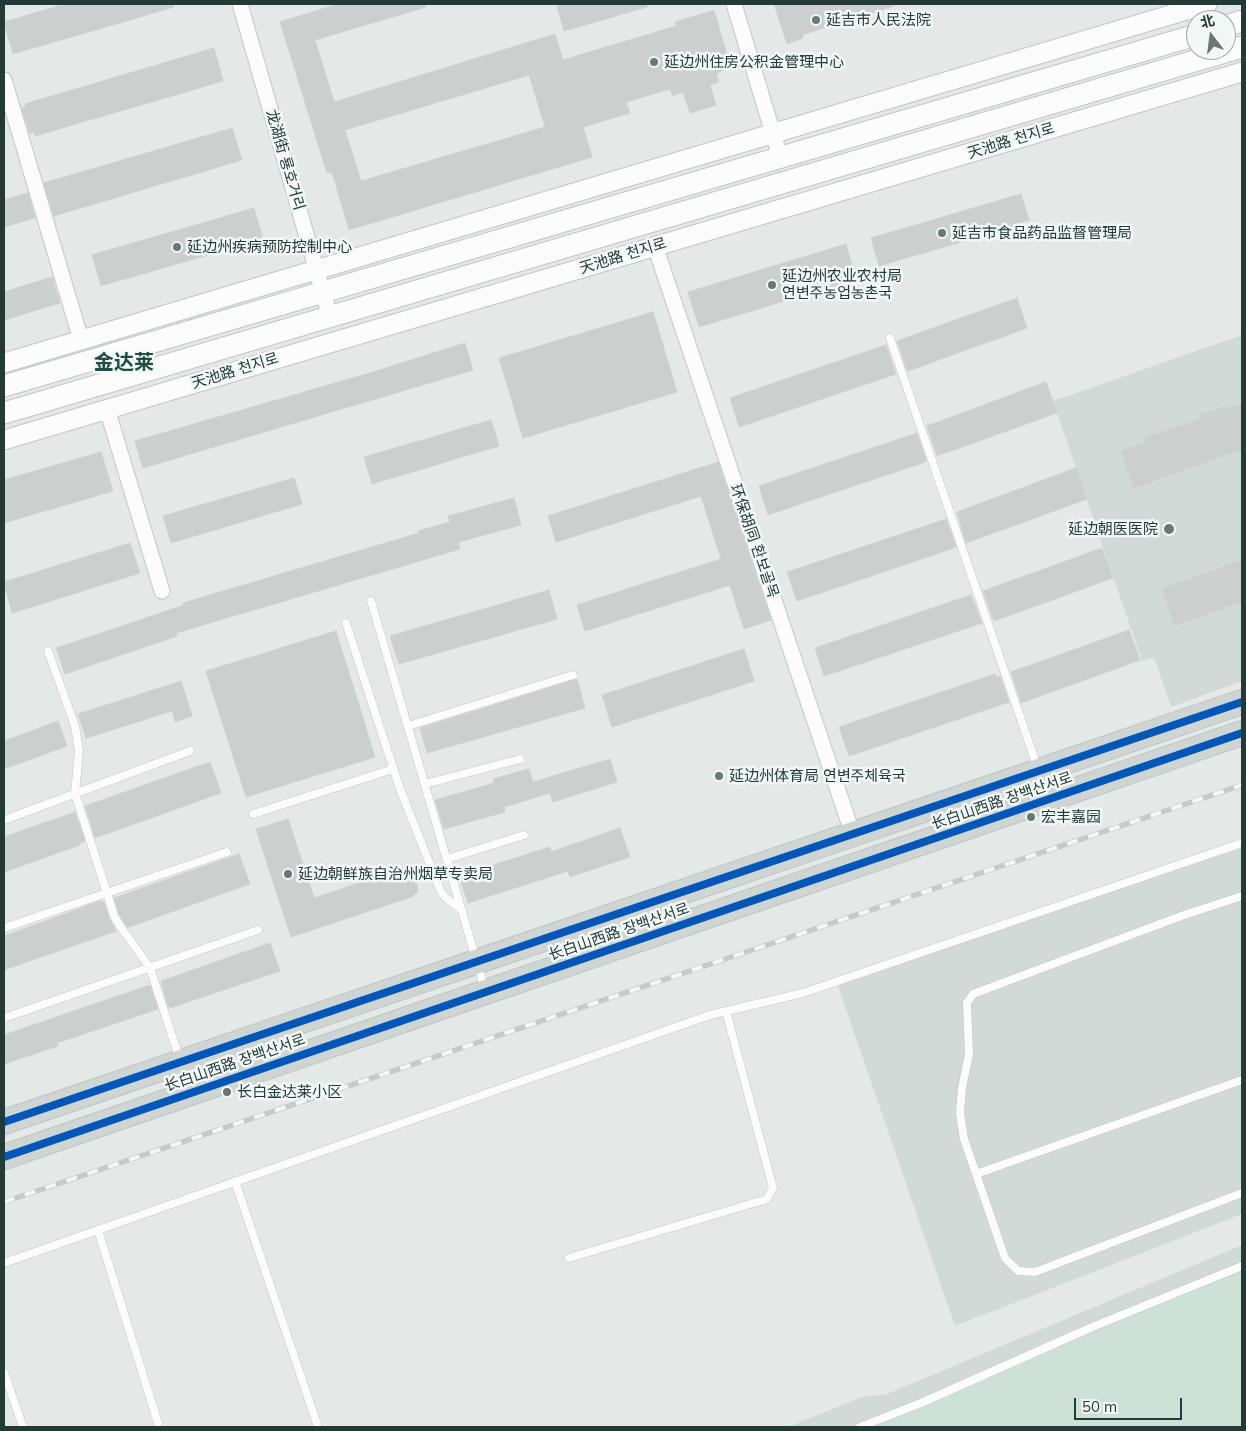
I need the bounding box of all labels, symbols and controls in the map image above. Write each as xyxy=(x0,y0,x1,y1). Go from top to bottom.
north arrow xyxy=(1186,10,1236,60)
place label: 延吉市人民法院 xyxy=(826,11,931,29)
text: 北 xyxy=(1198,11,1216,32)
marker: 延吉市人民法院 xyxy=(810,14,822,26)
place label: 延边州住房公积金管理中心 xyxy=(664,53,844,71)
marker: 延边州住房公积金管理中心 xyxy=(648,56,660,68)
street label: 龙湖街 룡호거리 xyxy=(262,107,308,213)
street label: 天池路 천지로 xyxy=(965,119,1057,163)
place label: 延吉市食品药品监督管理局 xyxy=(952,224,1132,242)
marker: 延吉市食品药品监督管理局 xyxy=(936,227,948,239)
street label: 天池路 천지로 xyxy=(577,234,669,278)
place label: 延边州疾病预防控制中心 xyxy=(187,238,352,256)
marker: 延边州疾病预防控制中心 xyxy=(171,241,183,253)
place label: 延边州农业农村局 연변주농업농촌국 xyxy=(782,267,902,302)
marker: 延边州农业农村局 연변주농업농촌국 xyxy=(766,279,778,291)
street label: 天池路 천지로 xyxy=(189,349,281,393)
district label: 金达莱 xyxy=(94,351,154,375)
street label: 环保胡同 환보골목 xyxy=(726,482,782,600)
place label: 延边朝医医院 xyxy=(1068,520,1158,538)
marker: 延边朝医医院 xyxy=(1162,522,1176,536)
place label: 延边州体育局 연변주체육국 xyxy=(729,767,906,785)
street label: 长白山西路 장백산서로 xyxy=(929,768,1075,834)
marker: 延边州体育局 연변주체육국 xyxy=(713,770,725,782)
place label: 宏丰嘉园 xyxy=(1041,808,1101,826)
marker: 宏丰嘉园 xyxy=(1025,811,1037,823)
place label: 延边朝鲜族自治州烟草专卖局 xyxy=(298,865,493,883)
marker: 延边朝鲜族自治州烟草专卖局 xyxy=(282,868,294,880)
street label: 长白山西路 장백산서로 xyxy=(546,899,692,965)
street label: 长白山西路 장백산서로 xyxy=(162,1030,308,1096)
place label: 长白金达莱小区 xyxy=(237,1083,342,1101)
marker: 长白金达莱小区 xyxy=(221,1086,233,1098)
scale bar xyxy=(1076,1388,1184,1420)
text: 50 m xyxy=(1082,1397,1117,1416)

